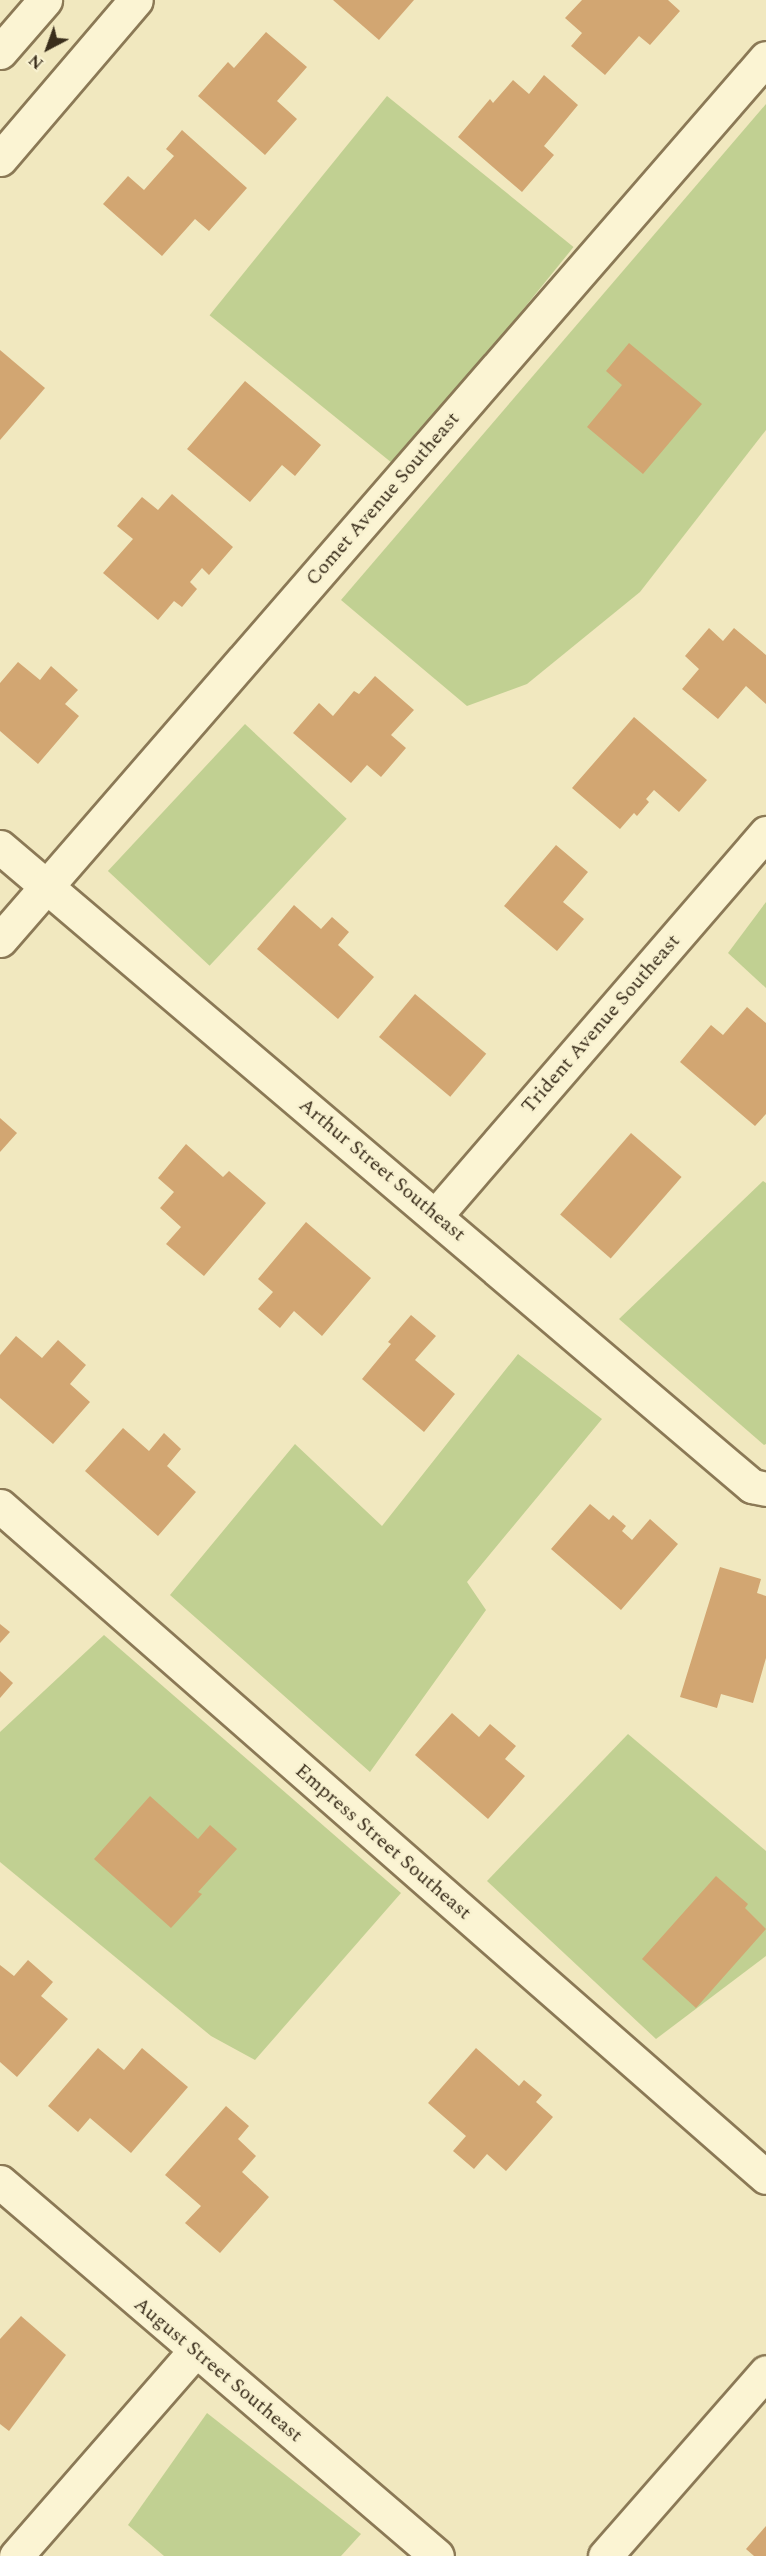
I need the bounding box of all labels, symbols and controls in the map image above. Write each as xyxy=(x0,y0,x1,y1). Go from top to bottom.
north arrow xyxy=(18,18,78,78)
text: N xyxy=(23,48,49,75)
street label: Comet Avenue Southeast xyxy=(301,407,465,591)
street label: Trident Avenue Southeast xyxy=(517,930,685,1118)
street label: Arthur Street Southeast xyxy=(294,1093,470,1247)
street label: Empress Street Southeast xyxy=(290,1759,476,1925)
street label: August Street Southeast xyxy=(129,2292,307,2448)

